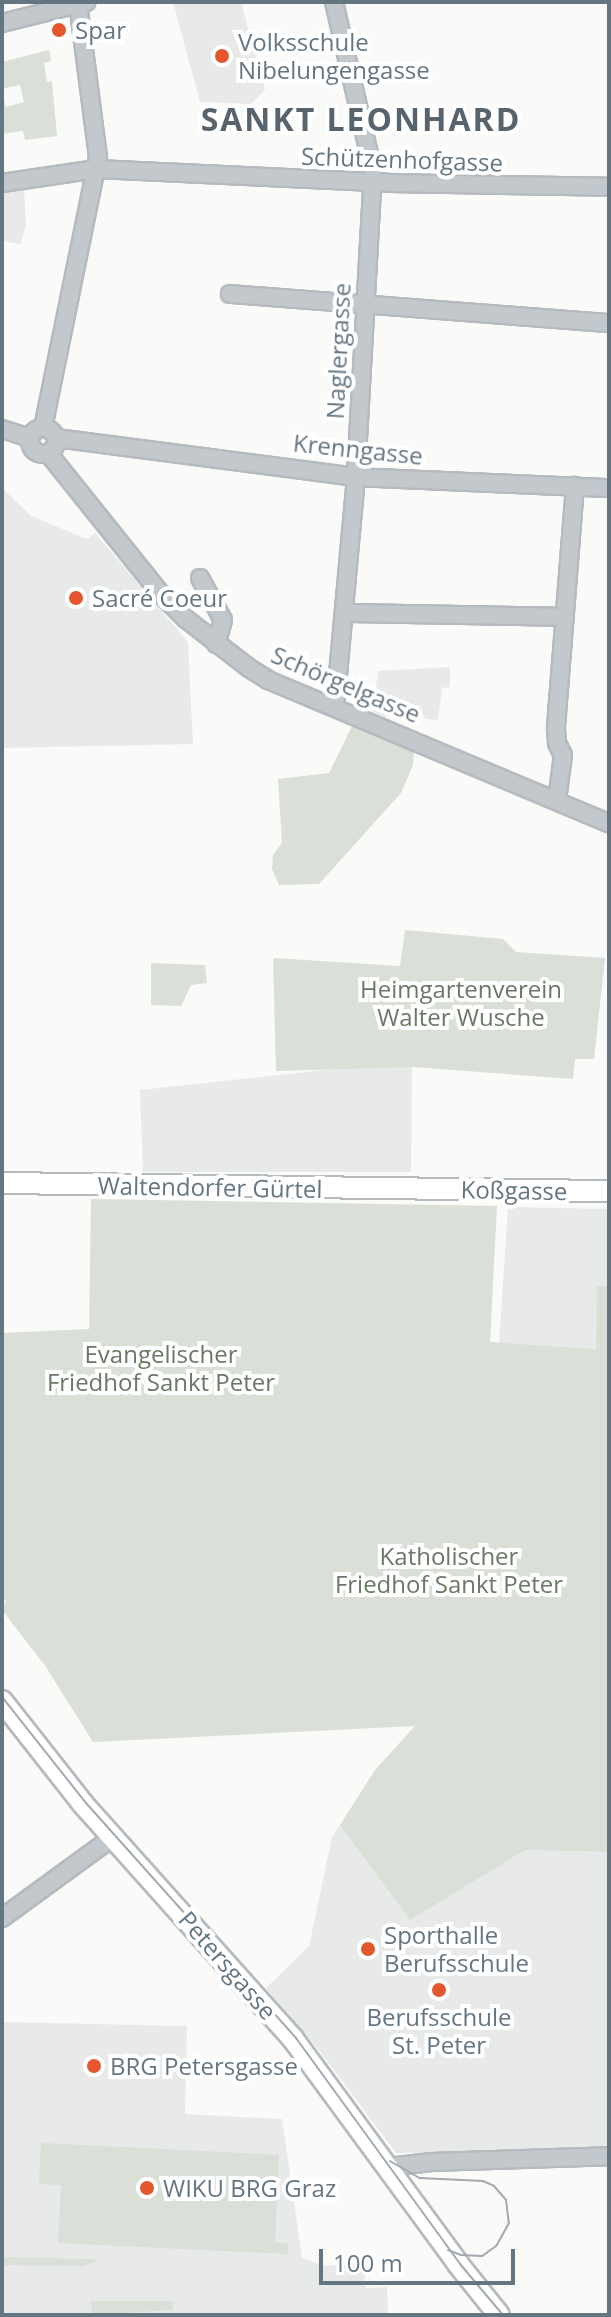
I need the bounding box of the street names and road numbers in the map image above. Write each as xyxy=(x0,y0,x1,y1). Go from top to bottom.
street label: Schützenhofgasse xyxy=(301,141,503,177)
street label: Naglergasse xyxy=(320,282,356,420)
street label: Krenngasse xyxy=(292,428,424,470)
street label: Schörgelgasse xyxy=(267,640,425,728)
street label: Waltendorfer Gürtel xyxy=(97,1171,323,1203)
street label: Koßgasse xyxy=(460,1175,568,1205)
street label: Petersgasse xyxy=(173,1905,283,2025)

